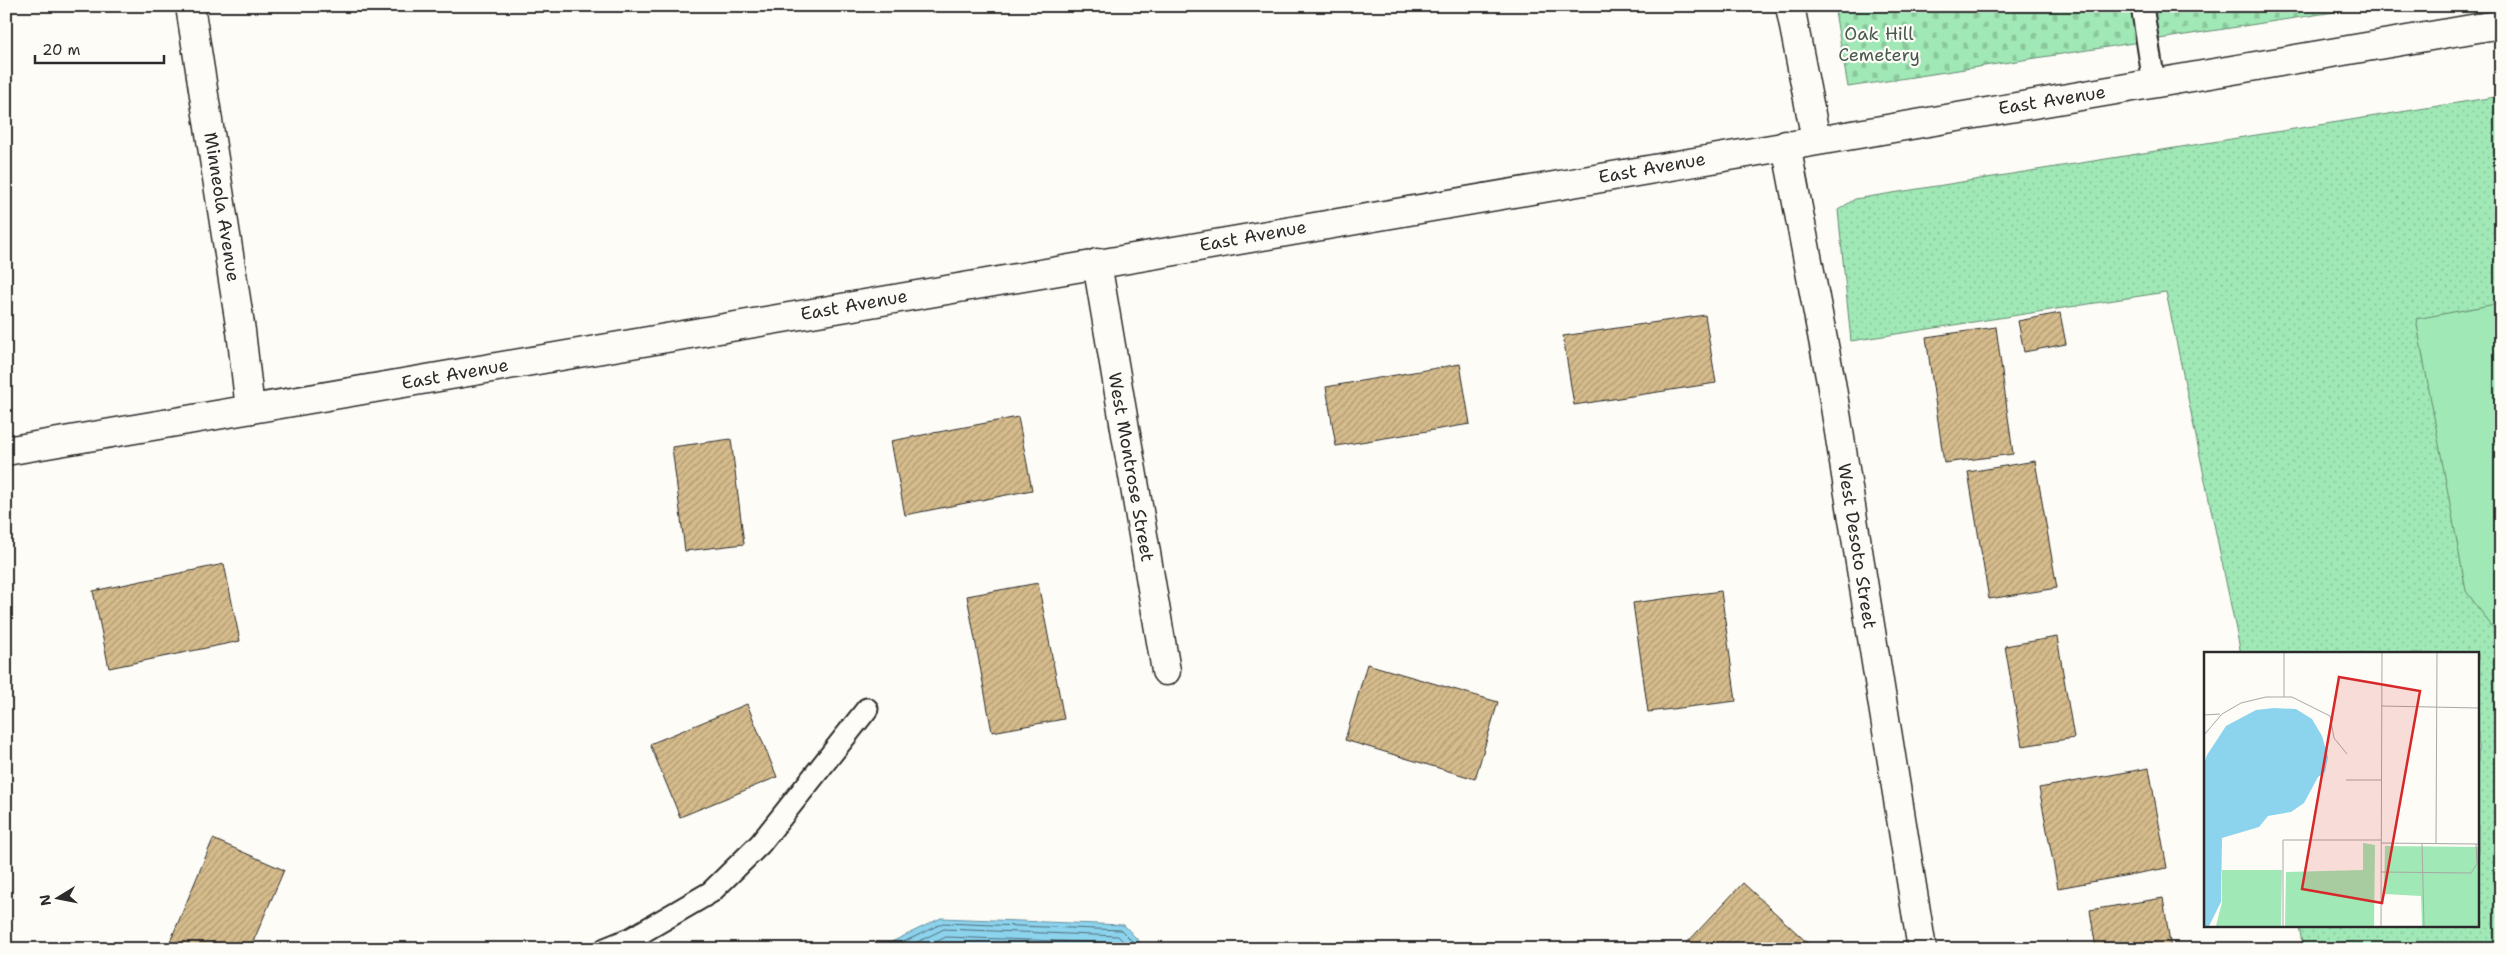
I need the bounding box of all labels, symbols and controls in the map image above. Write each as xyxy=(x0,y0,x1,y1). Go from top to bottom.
park label: Oak Hill Cemetery xyxy=(1838,22,1920,67)
scale bar xyxy=(35,32,164,64)
text: 20 m xyxy=(42,40,81,60)
street label: East Avenue xyxy=(1997,80,2107,120)
street label: Minneola Avenue xyxy=(198,131,246,283)
street label: East Avenue xyxy=(1597,147,1707,189)
street label: East Avenue xyxy=(1198,215,1308,257)
street label: East Avenue xyxy=(799,284,909,326)
street label: East Avenue xyxy=(400,353,510,395)
street label: West Montrose Street xyxy=(1103,370,1159,564)
street label: West Desoto Street xyxy=(1832,461,1882,631)
inset map xyxy=(2204,652,2480,928)
north arrow xyxy=(32,872,82,922)
text: N xyxy=(35,893,55,907)

